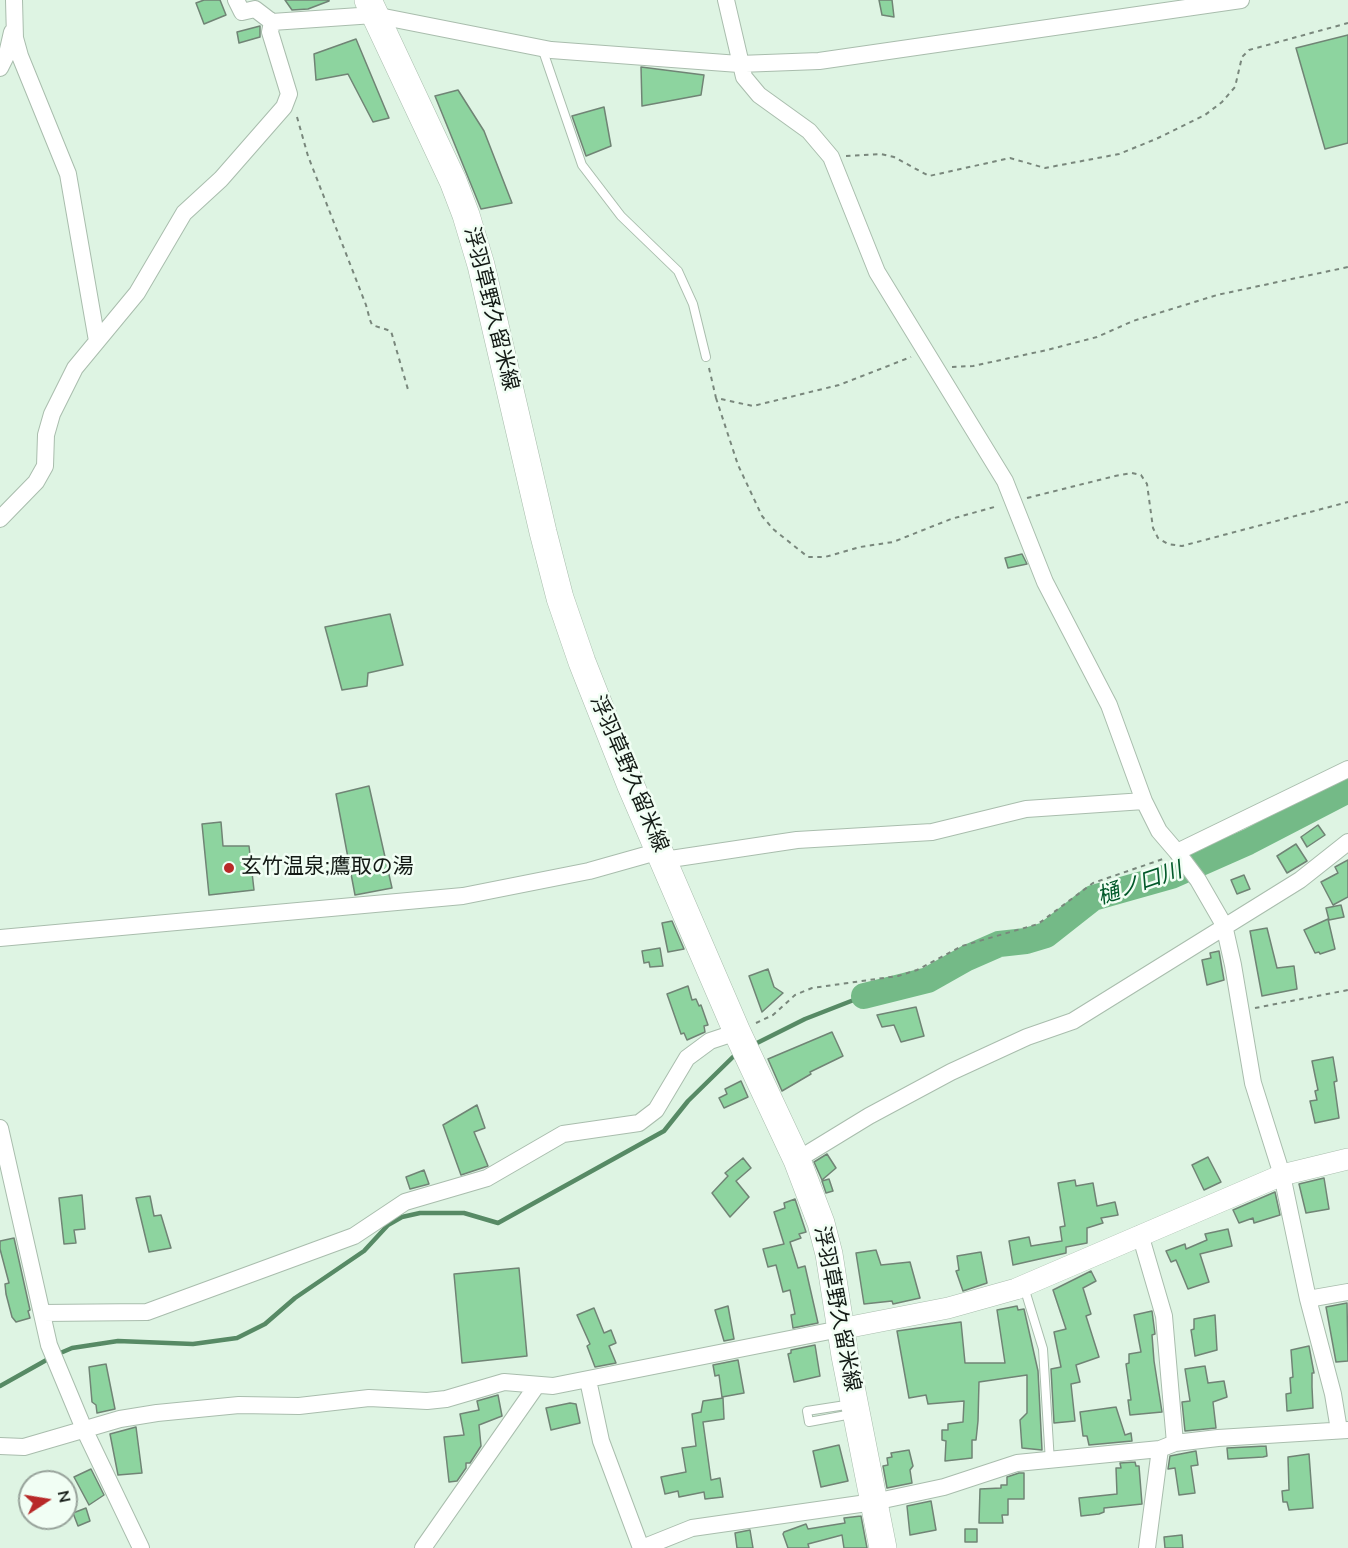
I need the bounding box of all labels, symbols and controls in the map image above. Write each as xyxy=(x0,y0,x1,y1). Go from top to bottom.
street label: 浮羽草野久留米線 xyxy=(457,224,523,394)
street label: 浮羽草野久留米線 xyxy=(584,692,672,856)
place label: 玄竹温泉;鷹取の湯 xyxy=(241,855,414,881)
water label: 樋ノ口川 xyxy=(1094,858,1186,912)
marker: 玄竹温泉;鷹取の湯 xyxy=(222,861,236,875)
street label: 浮羽草野久留米線 xyxy=(808,1224,864,1394)
north arrow xyxy=(18,1470,78,1530)
text: N xyxy=(52,1489,76,1505)

